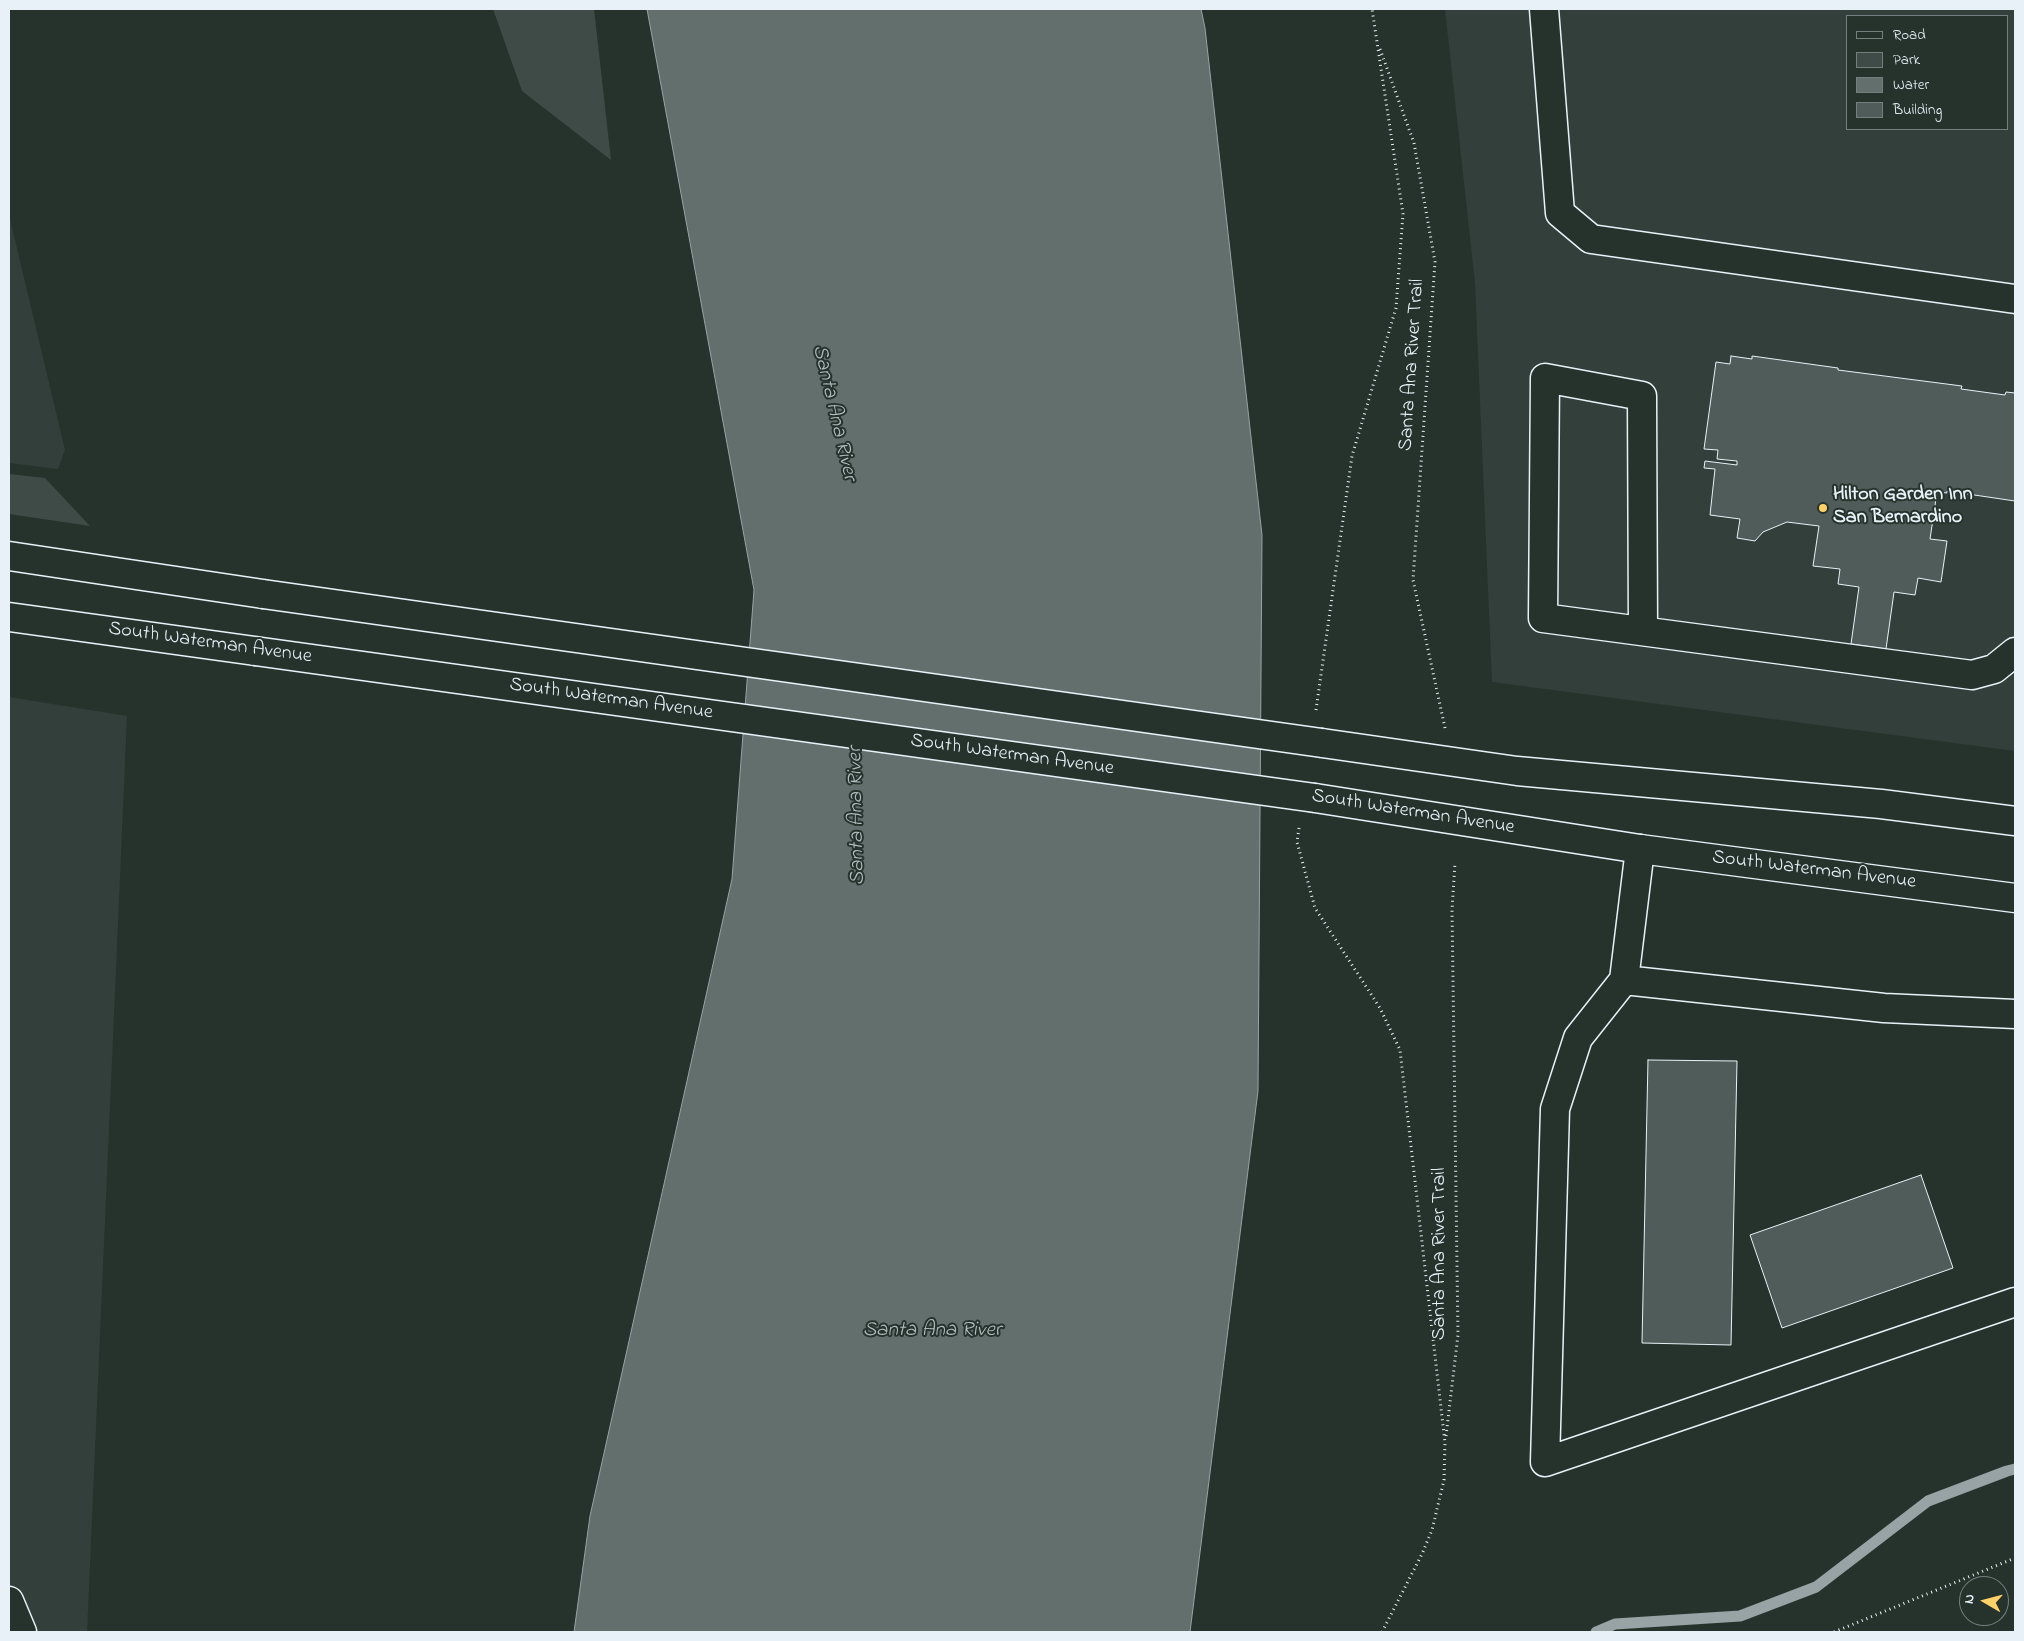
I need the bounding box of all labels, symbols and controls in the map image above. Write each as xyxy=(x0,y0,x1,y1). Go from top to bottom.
legend xyxy=(1846,15,2009,130)
text: Road xyxy=(1893,24,1926,46)
text: Park xyxy=(1893,49,1920,71)
text: Water xyxy=(1893,74,1929,96)
text: Building xyxy=(1893,99,1942,121)
street label: Santa Ana River Trail xyxy=(1395,278,1431,452)
water label: Santa Ana River xyxy=(805,343,861,483)
place label: Hilton Garden Inn San Bernardino xyxy=(1833,484,1973,531)
marker: Hilton Garden Inn San Bernardino xyxy=(1817,502,1829,514)
street label: South Waterman Avenue xyxy=(107,618,313,670)
street label: South Waterman Avenue xyxy=(508,674,714,726)
street label: South Waterman Avenue xyxy=(909,730,1115,782)
water label: Santa Ana River xyxy=(844,746,872,886)
street label: South Waterman Avenue xyxy=(1310,785,1516,841)
street label: South Waterman Avenue xyxy=(1711,847,1917,895)
street label: Santa Ana River Trail xyxy=(1429,1168,1453,1340)
water label: Santa Ana River xyxy=(863,1319,1001,1345)
north arrow xyxy=(1959,1576,2009,1626)
text: N xyxy=(1959,1593,1981,1605)

